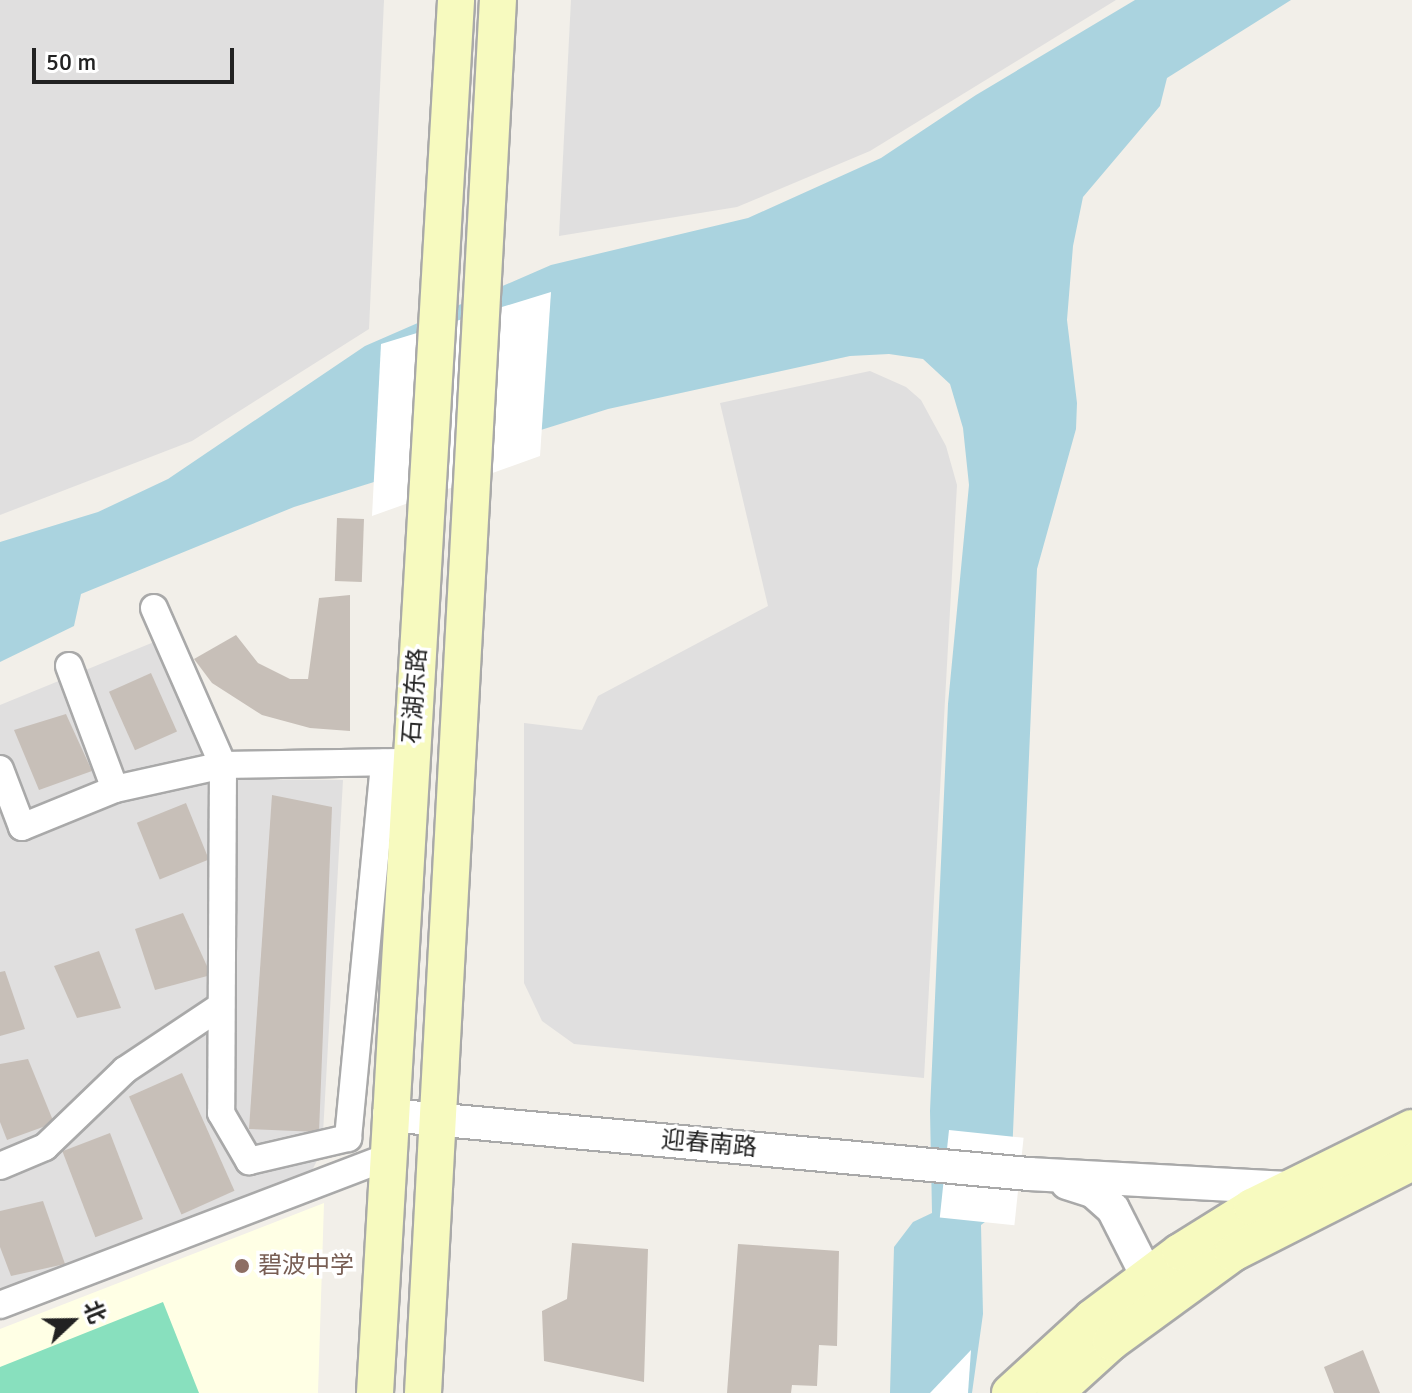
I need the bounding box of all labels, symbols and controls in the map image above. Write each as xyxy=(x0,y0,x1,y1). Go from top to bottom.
scale bar xyxy=(36,32,238,82)
text: 50 m xyxy=(46,47,96,77)
street label: 石湖东路 xyxy=(397,647,433,745)
street label: 迎春南路 xyxy=(660,1125,758,1163)
place label: 碧波中学 xyxy=(258,1252,354,1280)
marker: 碧波中学 xyxy=(233,1257,251,1275)
north arrow xyxy=(32,1281,112,1361)
text: 北 xyxy=(78,1297,111,1327)

